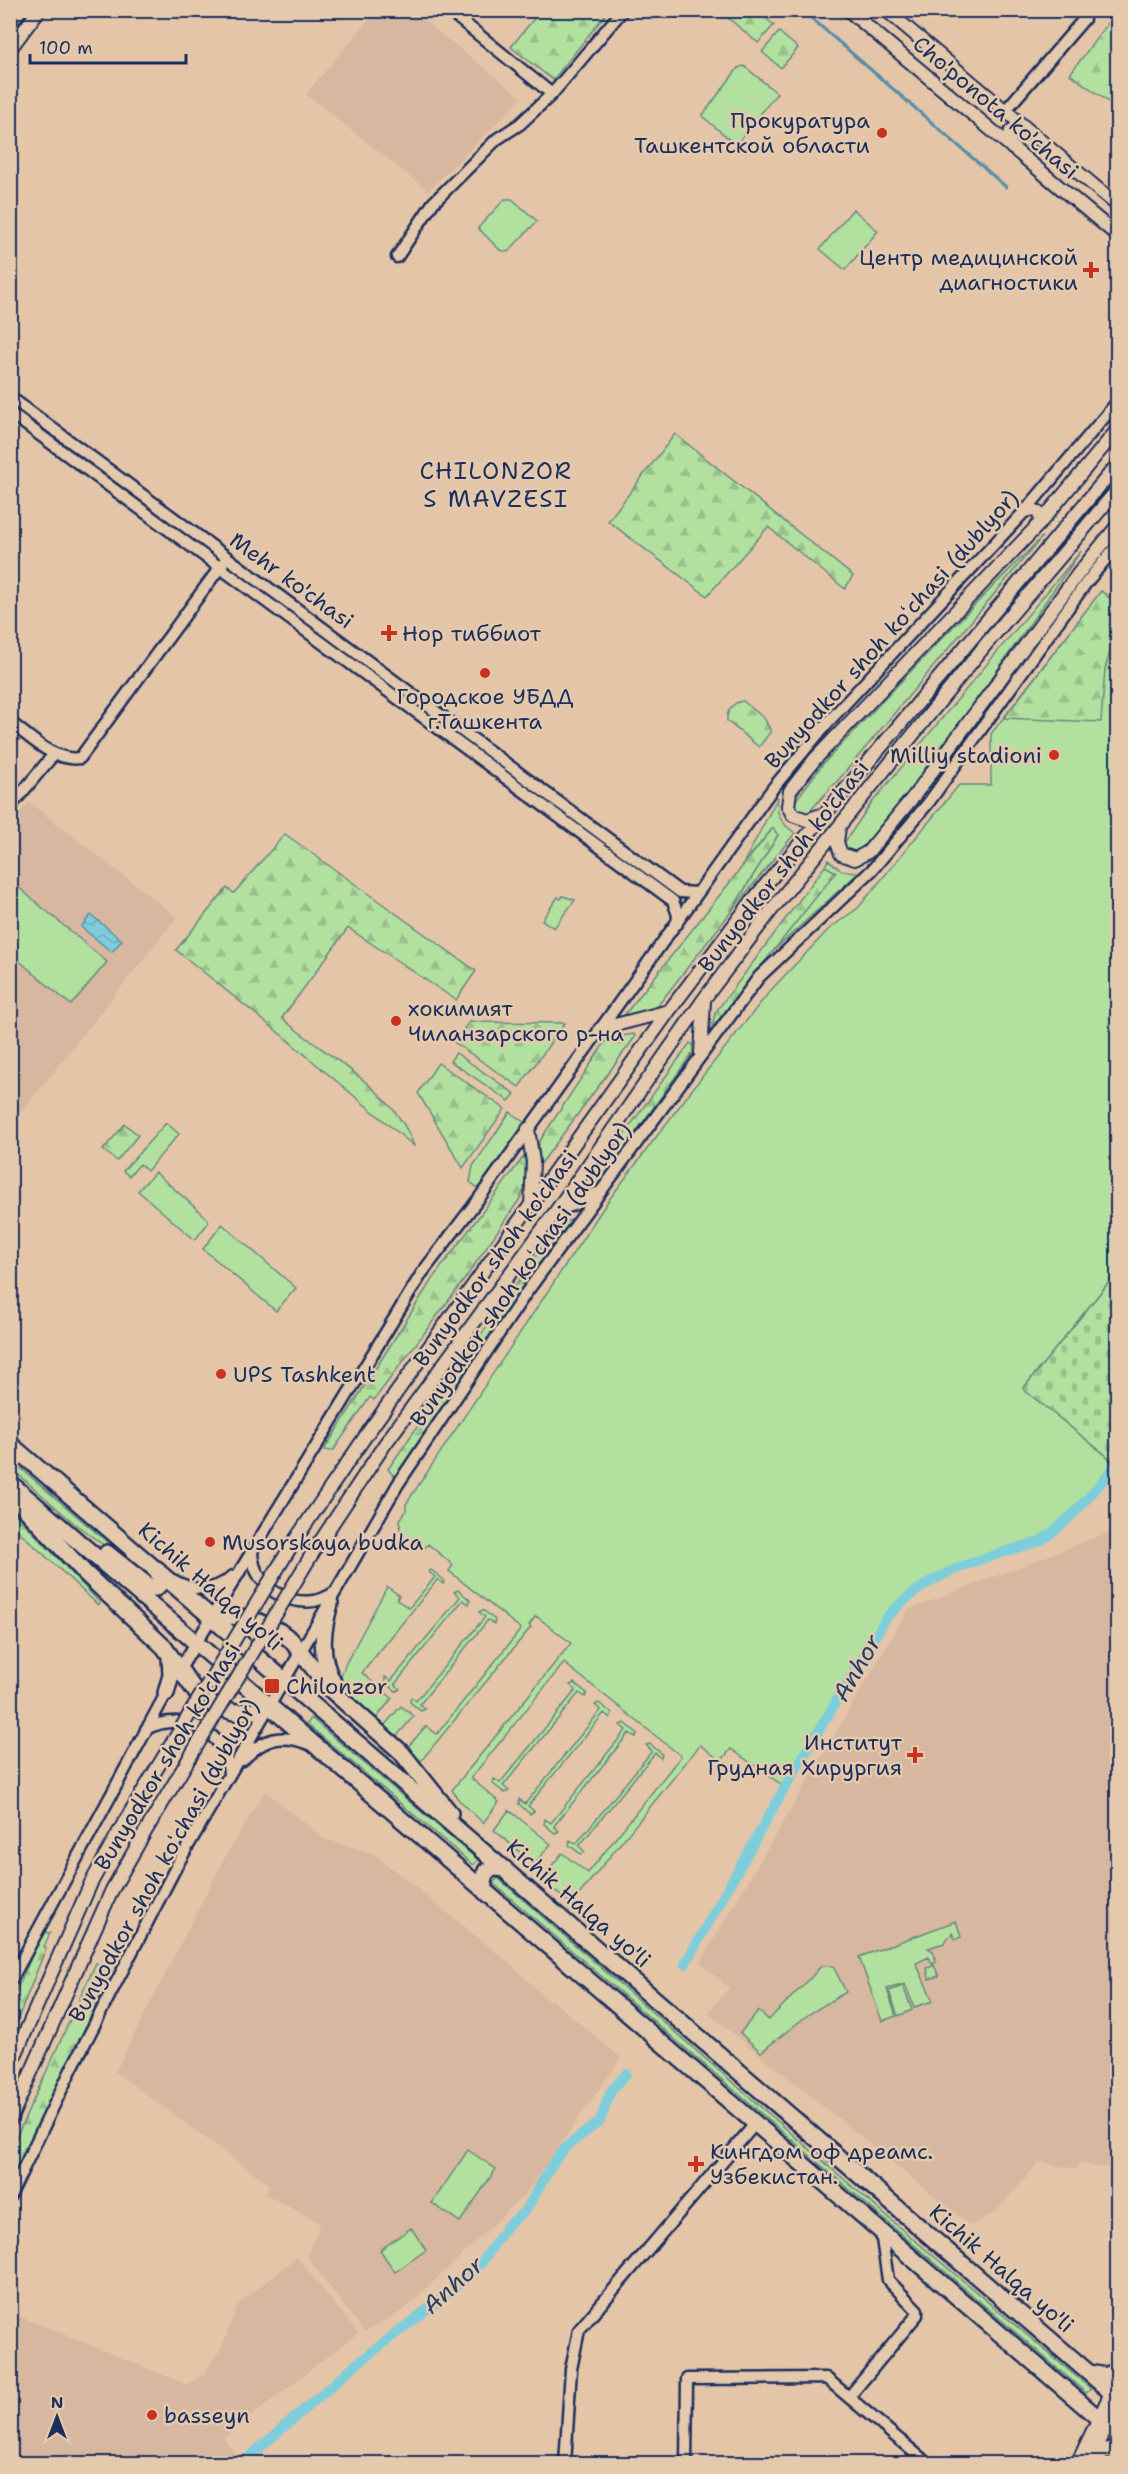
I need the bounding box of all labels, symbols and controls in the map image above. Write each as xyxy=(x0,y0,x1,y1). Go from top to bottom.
scale bar xyxy=(30,27,186,65)
street label: Cho'ponota ko'chasi xyxy=(907,29,1085,185)
text: 100 m xyxy=(39,36,93,60)
place label: Прокуратура Ташкентской области xyxy=(634,106,870,160)
marker: Прокуратура Ташкентской области xyxy=(875,126,889,140)
place label: Центр медицинской диагностики xyxy=(859,243,1078,297)
marker: Центр медицинской диагностики xyxy=(1082,261,1100,279)
district label: CHILONZOR S MAVZESI xyxy=(419,455,573,515)
street label: Bunyodkor shoh koʻchasi (dublyor) xyxy=(758,484,1025,775)
street label: Mehr ko'chasi xyxy=(224,526,360,635)
place label: Нор тиббиот xyxy=(402,619,542,648)
marker: Нор тиббиот xyxy=(380,624,398,642)
marker: Городское УБДД г.Ташкента xyxy=(478,666,492,680)
place label: Городское УБДД г.Ташкента xyxy=(397,682,574,736)
place label: Milliy stadioni xyxy=(890,741,1042,770)
marker: Milliy stadioni xyxy=(1047,748,1061,762)
street label: Bunyodkor shoh ko'chasi xyxy=(691,754,875,978)
place label: хокимият Чиланзарского р-на xyxy=(408,994,624,1048)
marker: хокимият Чиланзарского р-на xyxy=(389,1014,403,1028)
street label: Bunyodkor shoh koʻchasi (dublyor) xyxy=(404,1116,637,1432)
street label: Bunyodkor shoh ko'chasi xyxy=(407,1144,584,1373)
place label: UPS Tashkent xyxy=(233,1360,376,1389)
marker: UPS Tashkent xyxy=(214,1367,228,1381)
street label: Kichik Halqa yo'li xyxy=(132,1516,289,1657)
place label: Musorskaya budka xyxy=(222,1528,423,1557)
marker: Musorskaya budka xyxy=(203,1535,217,1549)
water label: Anhor xyxy=(825,1628,889,1707)
street label: Bunyodkor shoh ko'chasi xyxy=(88,1637,247,1876)
place label: Chilonzor xyxy=(286,1672,388,1701)
marker: Chilonzor xyxy=(263,1677,281,1695)
street label: Bunyodkor shoh koʻchasi (dublyor) xyxy=(62,1693,265,2027)
place label: Институт Грудная Хирургия xyxy=(707,1728,903,1782)
marker: Институт Грудная Хирургия xyxy=(906,1746,924,1764)
street label: Kichik Halqa yo'li xyxy=(500,1833,657,1974)
place label: Кингдом оф дреамс. Узбекистан. xyxy=(710,2137,933,2191)
marker: Кингдом оф дреамс. Узбекистан. xyxy=(687,2155,705,2173)
street label: Kichik Halqa yo'li xyxy=(923,2198,1080,2339)
water label: Anhor xyxy=(415,2249,491,2321)
north arrow xyxy=(27,2387,87,2447)
text: N xyxy=(51,2392,63,2413)
place label: basseyn xyxy=(164,2401,250,2430)
marker: basseyn xyxy=(145,2408,159,2422)

